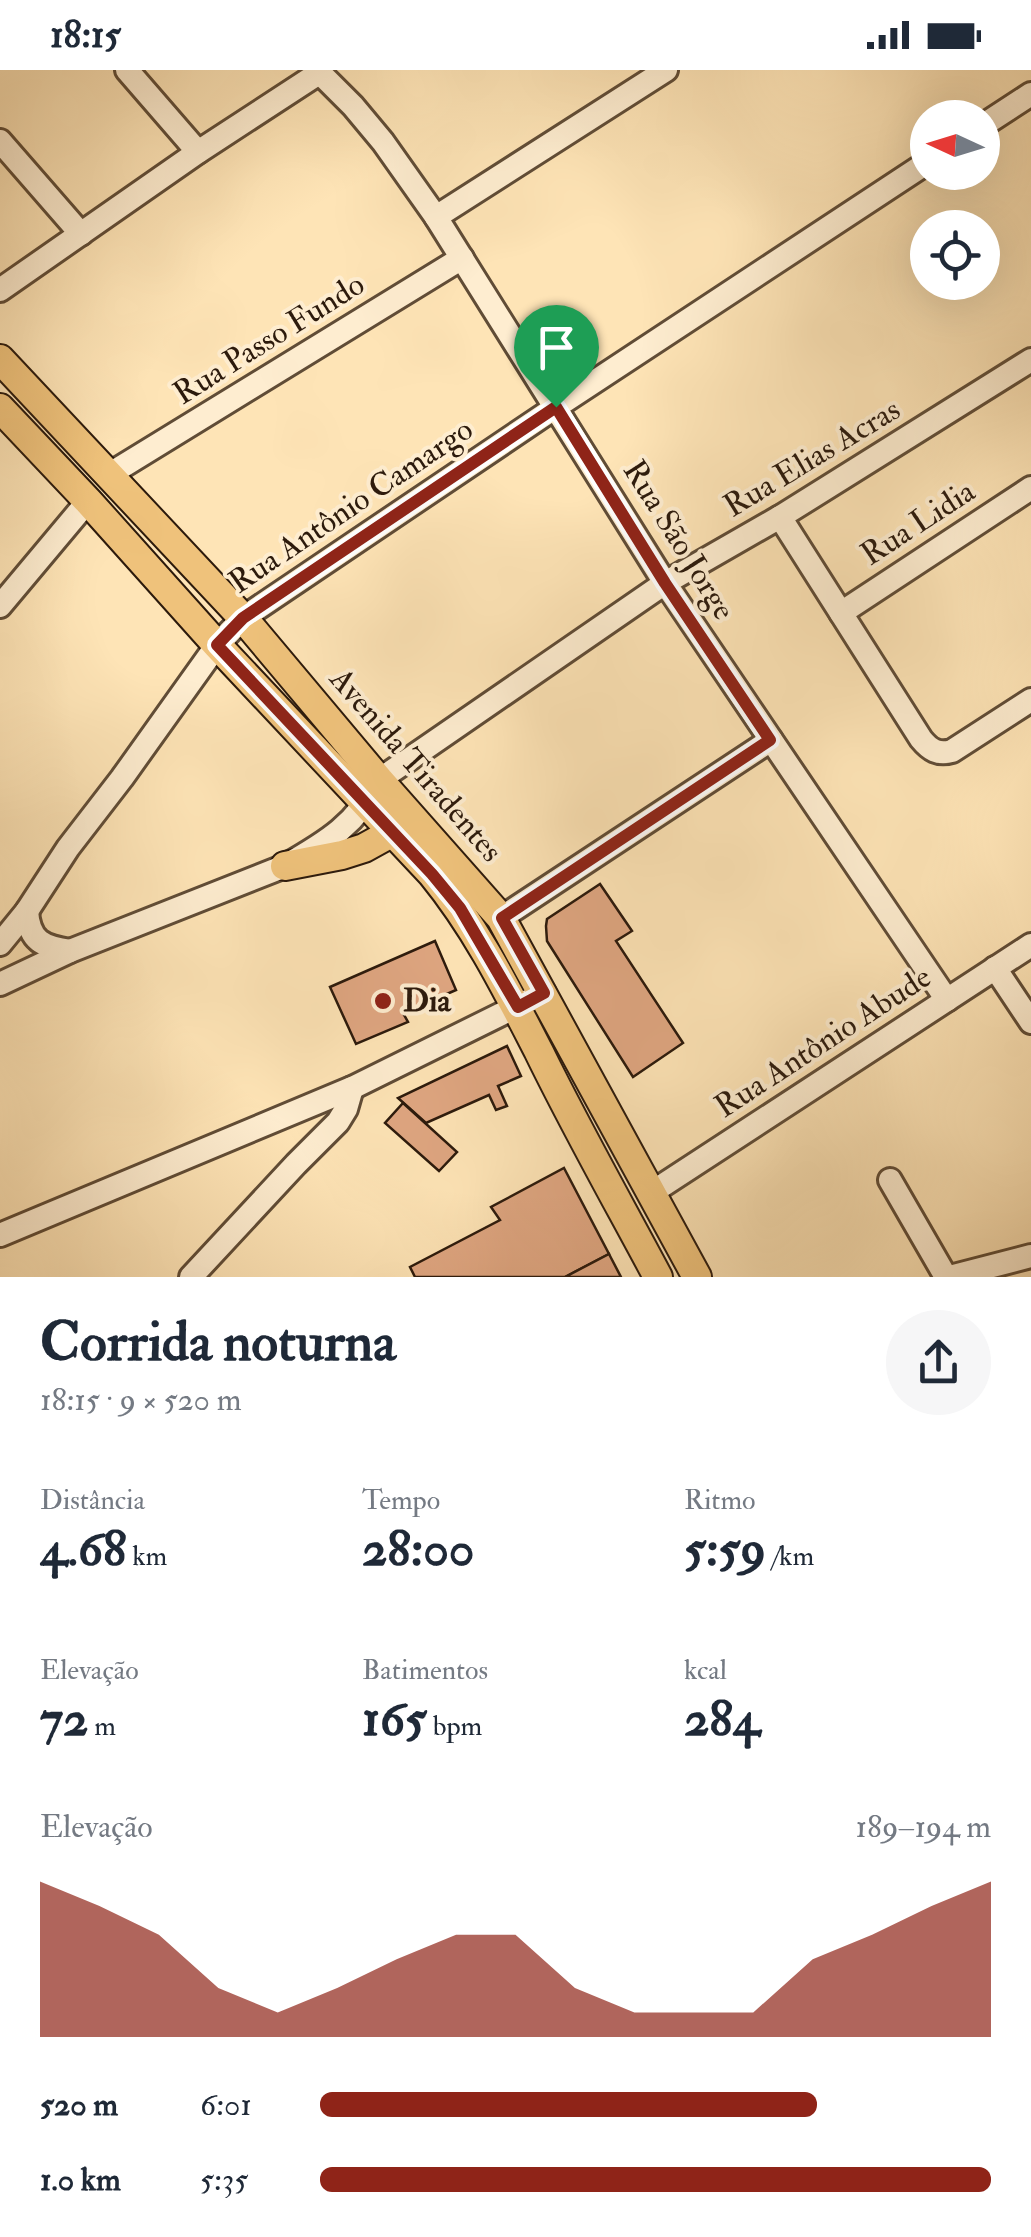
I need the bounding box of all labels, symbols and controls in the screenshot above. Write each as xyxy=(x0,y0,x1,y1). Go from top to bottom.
text: 18:15 xyxy=(50,11,121,59)
north arrow xyxy=(910,100,1000,190)
map controls xyxy=(910,100,1000,300)
button: locate xyxy=(910,210,1000,300)
street label: Rua Passo Fundo xyxy=(166,264,372,414)
pin xyxy=(514,305,599,408)
icon: arrive xyxy=(529,320,584,375)
street label: Rua Elias Acras xyxy=(716,390,908,526)
street label: Rua Antônio Camargo xyxy=(221,410,481,602)
street label: Rua São Jorge xyxy=(614,453,744,627)
street label: Rua Lidia xyxy=(853,471,983,575)
street label: Avenida Tiradentes xyxy=(320,659,511,870)
street label: Rua Antônio Abude xyxy=(707,957,939,1127)
place label: Dia xyxy=(403,981,452,1021)
marker: Dia xyxy=(372,990,394,1012)
text: Corrida noturna xyxy=(40,1308,396,1377)
button: share xyxy=(886,1310,991,1415)
text: 18:15 · 9 × 520 m xyxy=(40,1380,242,1420)
text: Distância xyxy=(40,1483,145,1518)
text: Tempo xyxy=(362,1483,440,1518)
text: Ritmo xyxy=(684,1483,756,1518)
text: 4.68 xyxy=(40,1518,126,1581)
text: 28:00 xyxy=(362,1518,474,1581)
text: 5:59 xyxy=(684,1518,766,1581)
text: km xyxy=(126,1539,167,1574)
text: /km xyxy=(766,1539,814,1574)
text: Elevação xyxy=(40,1653,139,1688)
text: Batimentos xyxy=(362,1653,488,1688)
text: kcal xyxy=(684,1653,727,1688)
text: 72 xyxy=(40,1688,88,1751)
text: 165 xyxy=(362,1688,427,1751)
text: 284 xyxy=(684,1688,760,1751)
text: m xyxy=(88,1709,116,1744)
text: bpm xyxy=(427,1709,482,1744)
text: Elevação xyxy=(40,1807,153,1847)
text: 189–194 m xyxy=(855,1807,991,1847)
text: 520 m xyxy=(40,2085,118,2125)
text: 6:01 xyxy=(200,2085,252,2125)
text: 1.0 km xyxy=(40,2160,121,2200)
text: 5:35 xyxy=(200,2160,248,2200)

